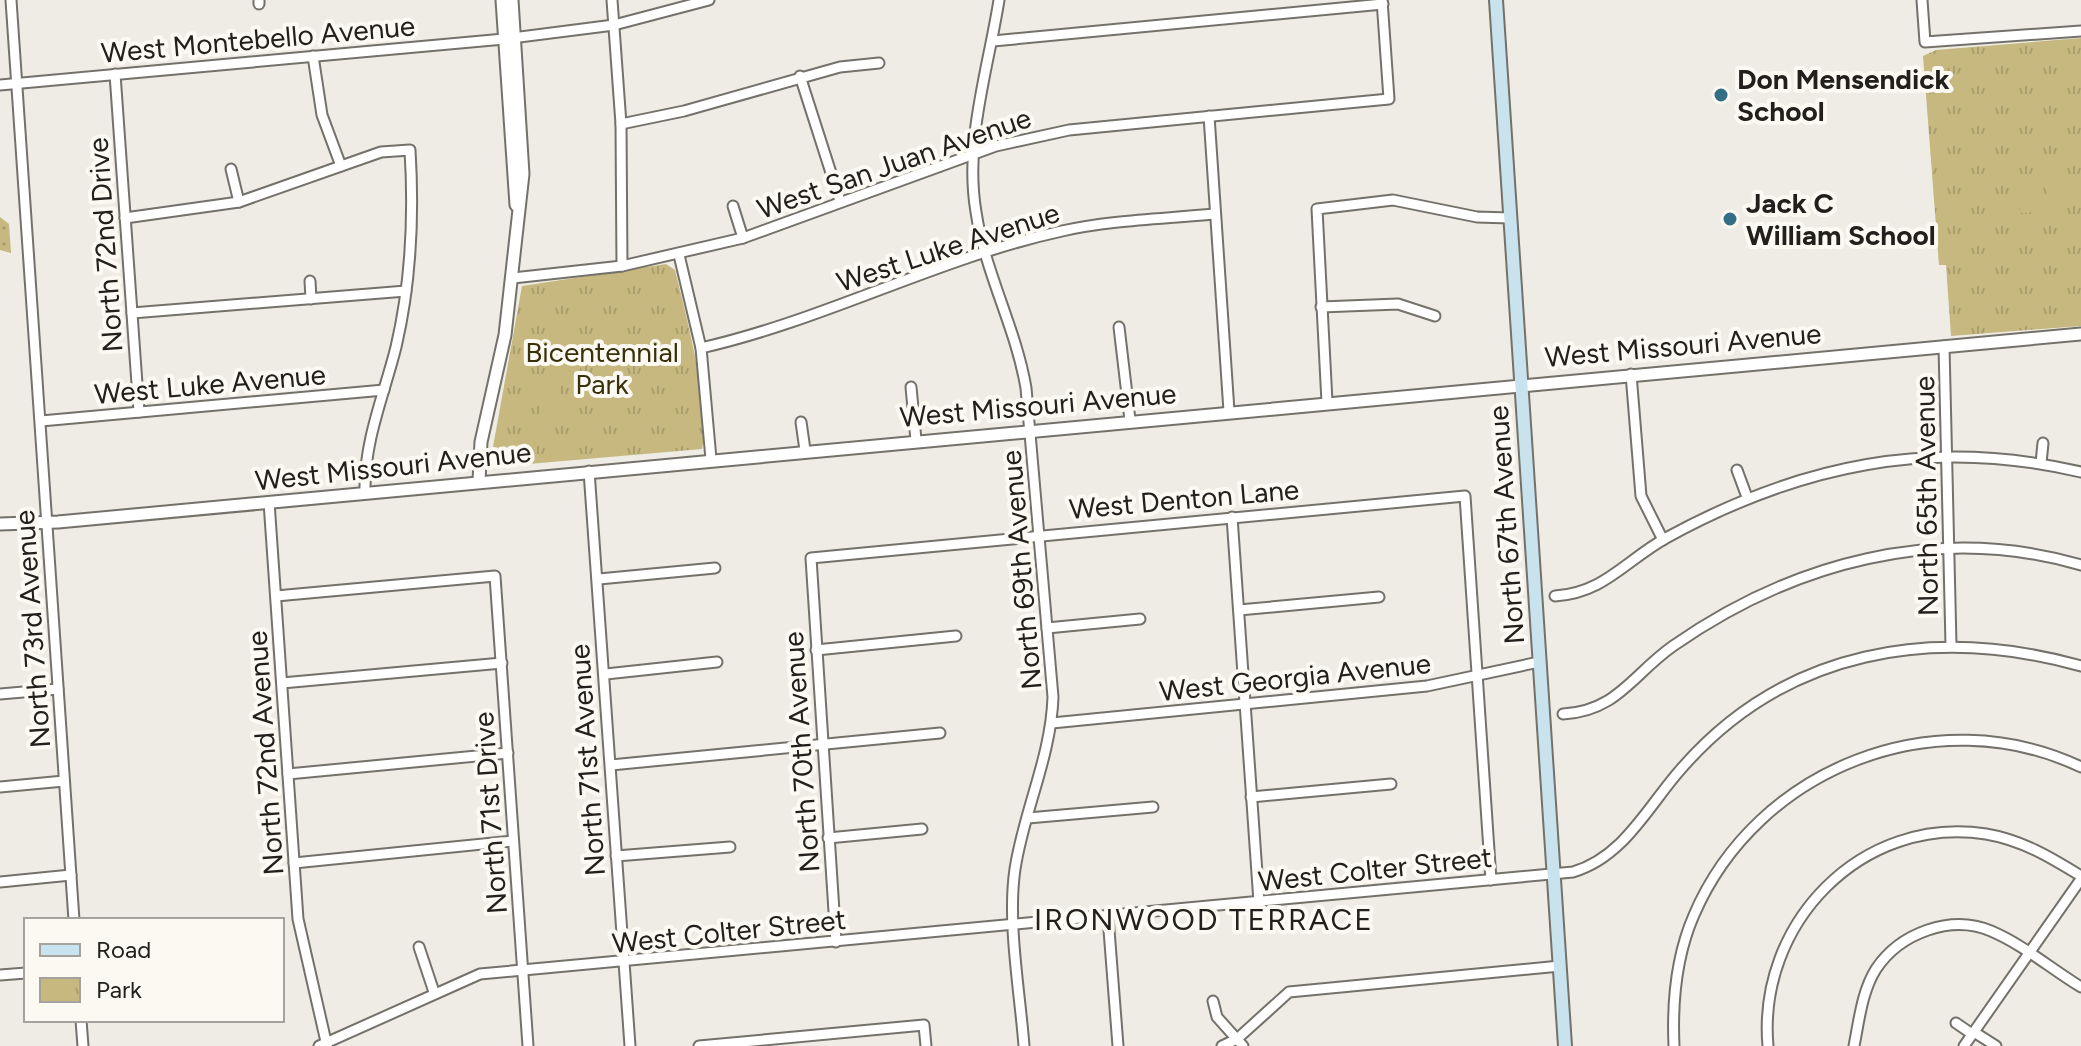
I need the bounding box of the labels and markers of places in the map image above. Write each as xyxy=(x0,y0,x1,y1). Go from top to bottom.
place label: Don Mensendick School xyxy=(1737,62,1950,128)
marker: Don Mensendick School xyxy=(1712,86,1730,104)
place label: Jack C William School xyxy=(1746,186,1936,252)
marker: Jack C William School xyxy=(1721,210,1739,228)

